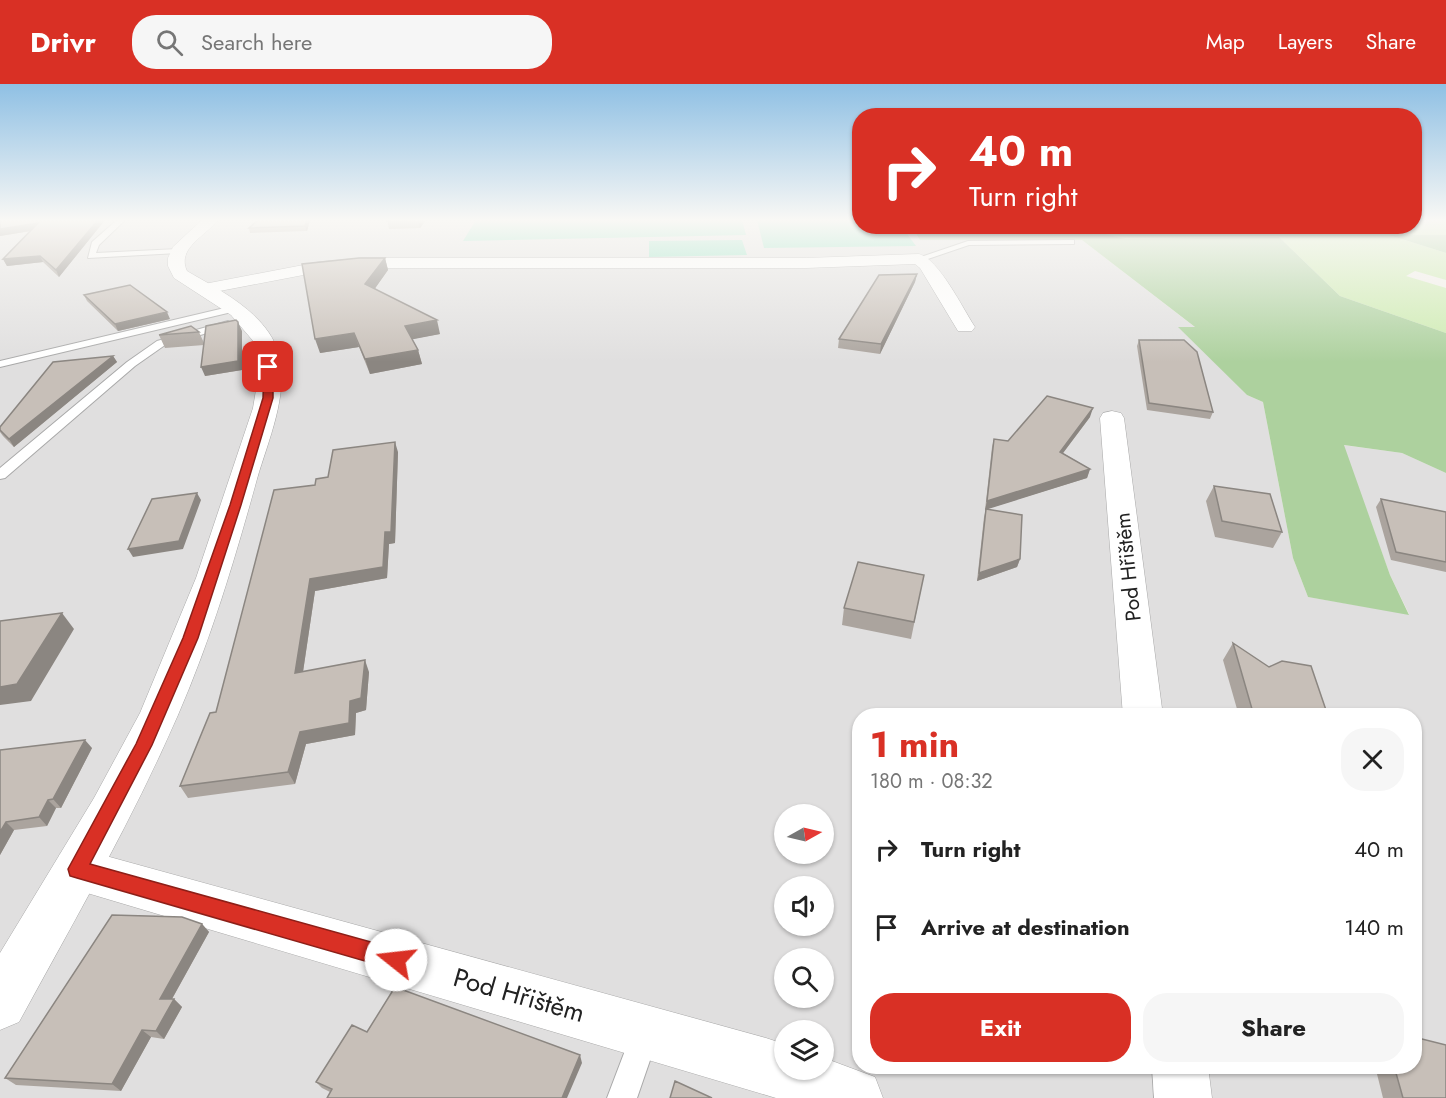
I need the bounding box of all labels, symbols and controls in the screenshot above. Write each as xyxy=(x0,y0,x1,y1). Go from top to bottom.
search box xyxy=(132,15,552,69)
text: Drivr xyxy=(30,22,96,63)
icon: search xyxy=(153,26,186,59)
text: Search here xyxy=(201,26,312,58)
text: Map xyxy=(1206,27,1245,57)
text: Layers xyxy=(1278,27,1333,57)
text: Share xyxy=(1366,27,1416,57)
text: 40 m xyxy=(969,121,1073,182)
icon: right xyxy=(870,132,948,210)
text: Turn right xyxy=(969,177,1077,216)
pin xyxy=(242,341,293,392)
icon: arrive xyxy=(251,350,284,383)
street label: Pod Hřištěm xyxy=(1107,511,1149,623)
text: 1 min xyxy=(870,718,959,770)
button: close xyxy=(1341,728,1404,791)
text: 180 m · 08:32 xyxy=(870,767,993,796)
north arrow xyxy=(774,804,834,864)
map controls xyxy=(774,804,834,1080)
icon: right xyxy=(870,833,903,866)
text: Turn right xyxy=(921,833,1021,865)
text: 40 m xyxy=(1354,833,1404,865)
button: sound xyxy=(774,876,834,936)
icon: arrive xyxy=(870,911,903,944)
text: Arrive at destination xyxy=(921,911,1130,943)
text: 140 m xyxy=(1344,911,1404,943)
position arrow xyxy=(364,928,428,992)
button: search xyxy=(774,948,834,1008)
street label: Pod Hřištěm xyxy=(449,958,589,1032)
button: Exit xyxy=(870,993,1131,1062)
button: Share xyxy=(1143,993,1404,1062)
button: layers xyxy=(774,1020,834,1080)

